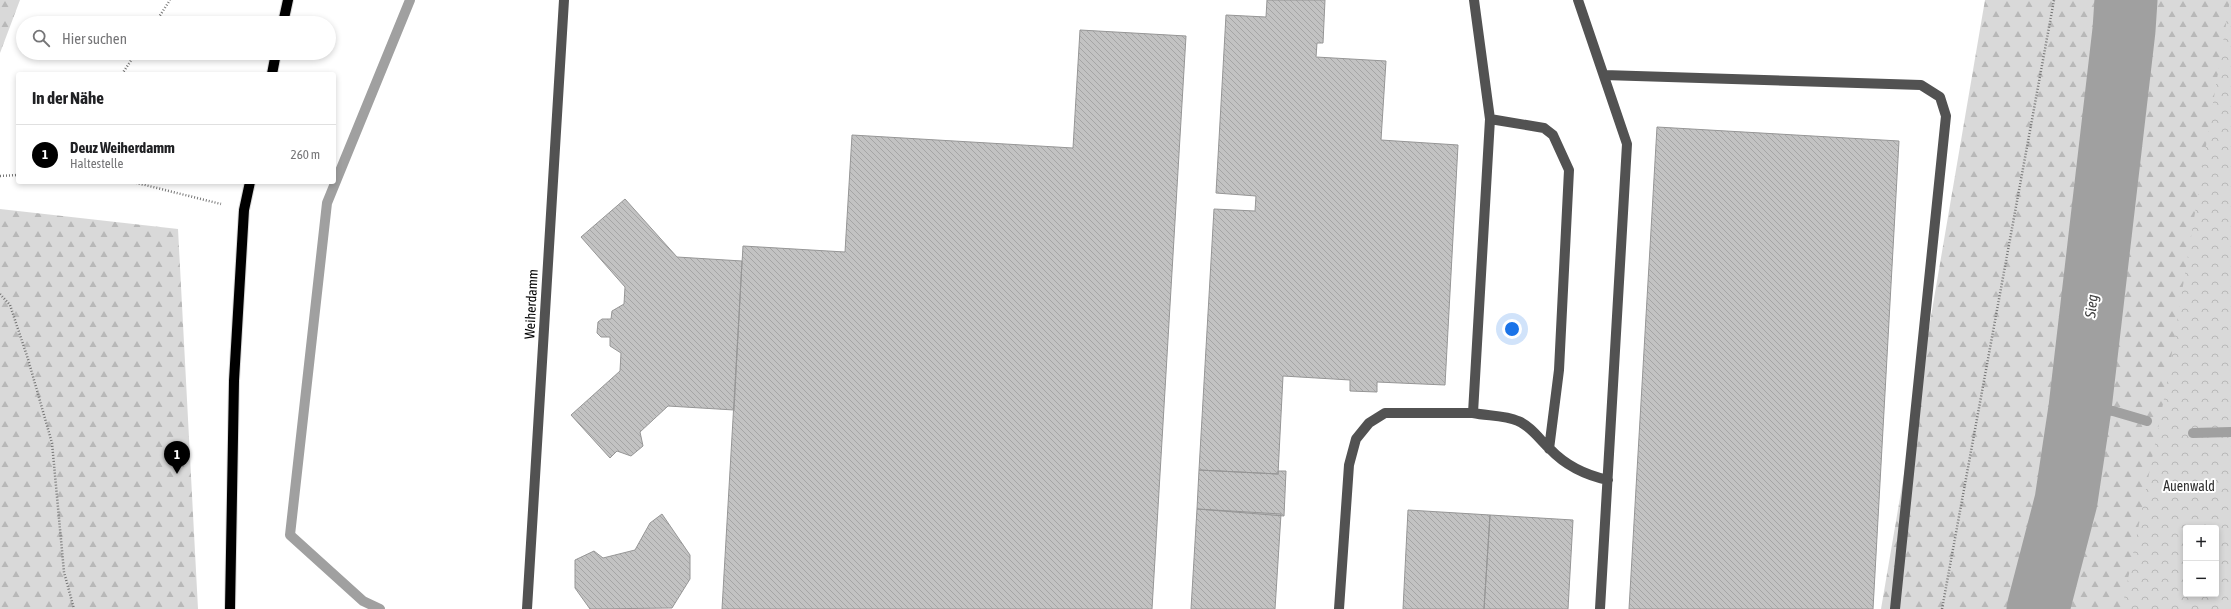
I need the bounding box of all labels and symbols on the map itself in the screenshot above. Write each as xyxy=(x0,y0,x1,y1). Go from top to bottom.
street label: Weiherdamm xyxy=(521,269,541,339)
water label: Sieg xyxy=(2081,294,2101,319)
your location xyxy=(1502,319,1522,339)
pin: 1 xyxy=(164,441,190,474)
park label: Auenwald xyxy=(2163,478,2215,494)

